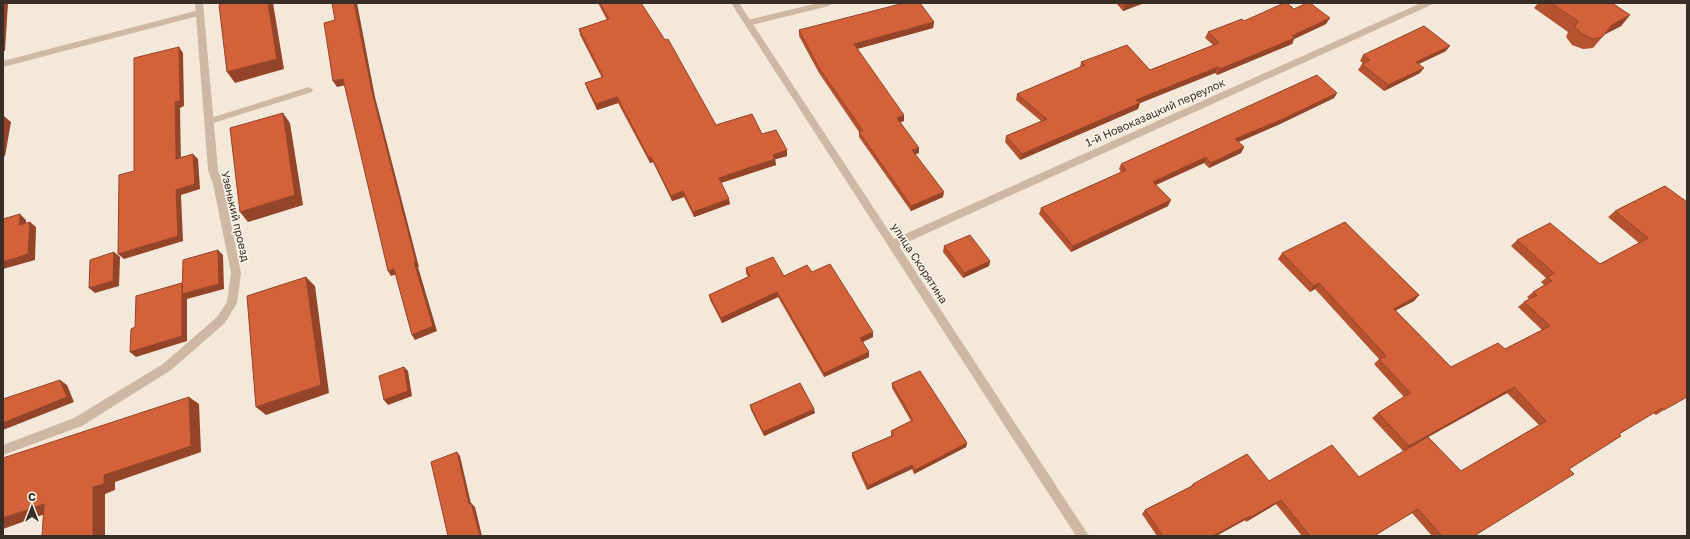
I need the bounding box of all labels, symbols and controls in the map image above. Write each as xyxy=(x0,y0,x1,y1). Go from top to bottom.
street label: 1-й Новоказацкий переулок xyxy=(1083,75,1228,149)
street label: Узенький проезд xyxy=(219,169,253,263)
street label: улица Скорятина xyxy=(889,220,951,306)
north arrow xyxy=(12,487,52,527)
text: С xyxy=(28,490,36,503)

